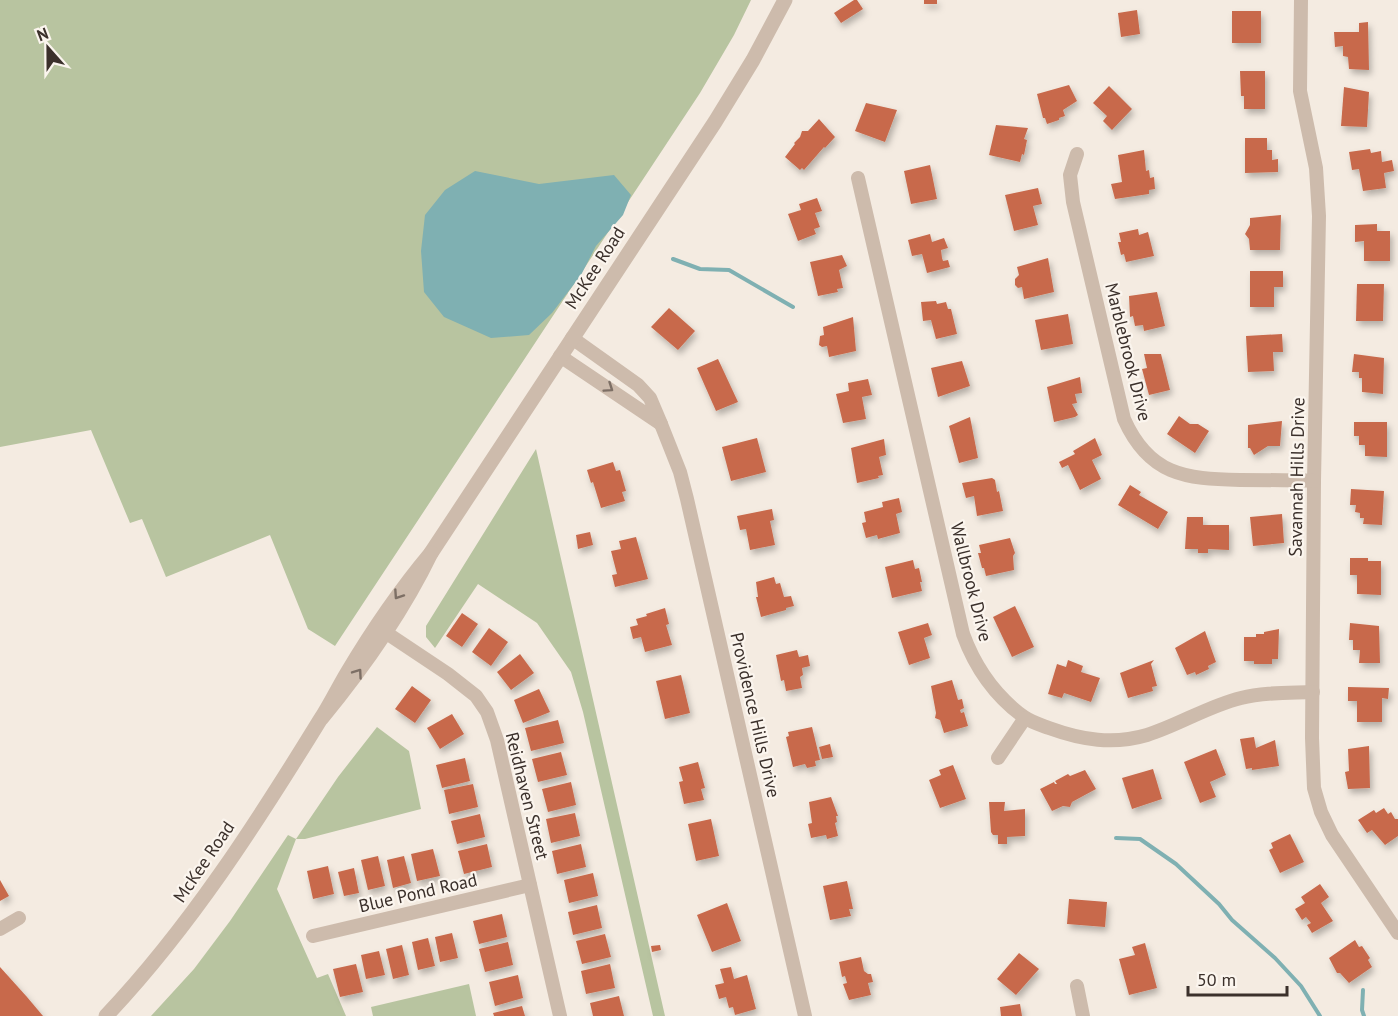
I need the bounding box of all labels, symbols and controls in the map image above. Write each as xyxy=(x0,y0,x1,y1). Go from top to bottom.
north arrow xyxy=(18,18,78,78)
text: N xyxy=(34,23,51,45)
street label: McKee Road xyxy=(559,222,630,313)
street label: Marblebrook Drive xyxy=(1100,280,1157,423)
one-way arrow xyxy=(603,380,614,391)
street label: Savannah Hills Drive xyxy=(1284,397,1309,557)
street label: Wallbrook Drive xyxy=(946,520,997,644)
one-way arrow xyxy=(394,589,405,600)
street label: Providence Hills Drive xyxy=(725,630,786,800)
one-way arrow xyxy=(351,669,362,680)
street label: Reidhaven Street xyxy=(501,730,554,862)
street label: McKee Road xyxy=(168,817,239,907)
street label: Blue Pond Road xyxy=(356,868,479,917)
scale bar xyxy=(1188,959,1287,997)
text: 50 m xyxy=(1197,968,1236,991)

